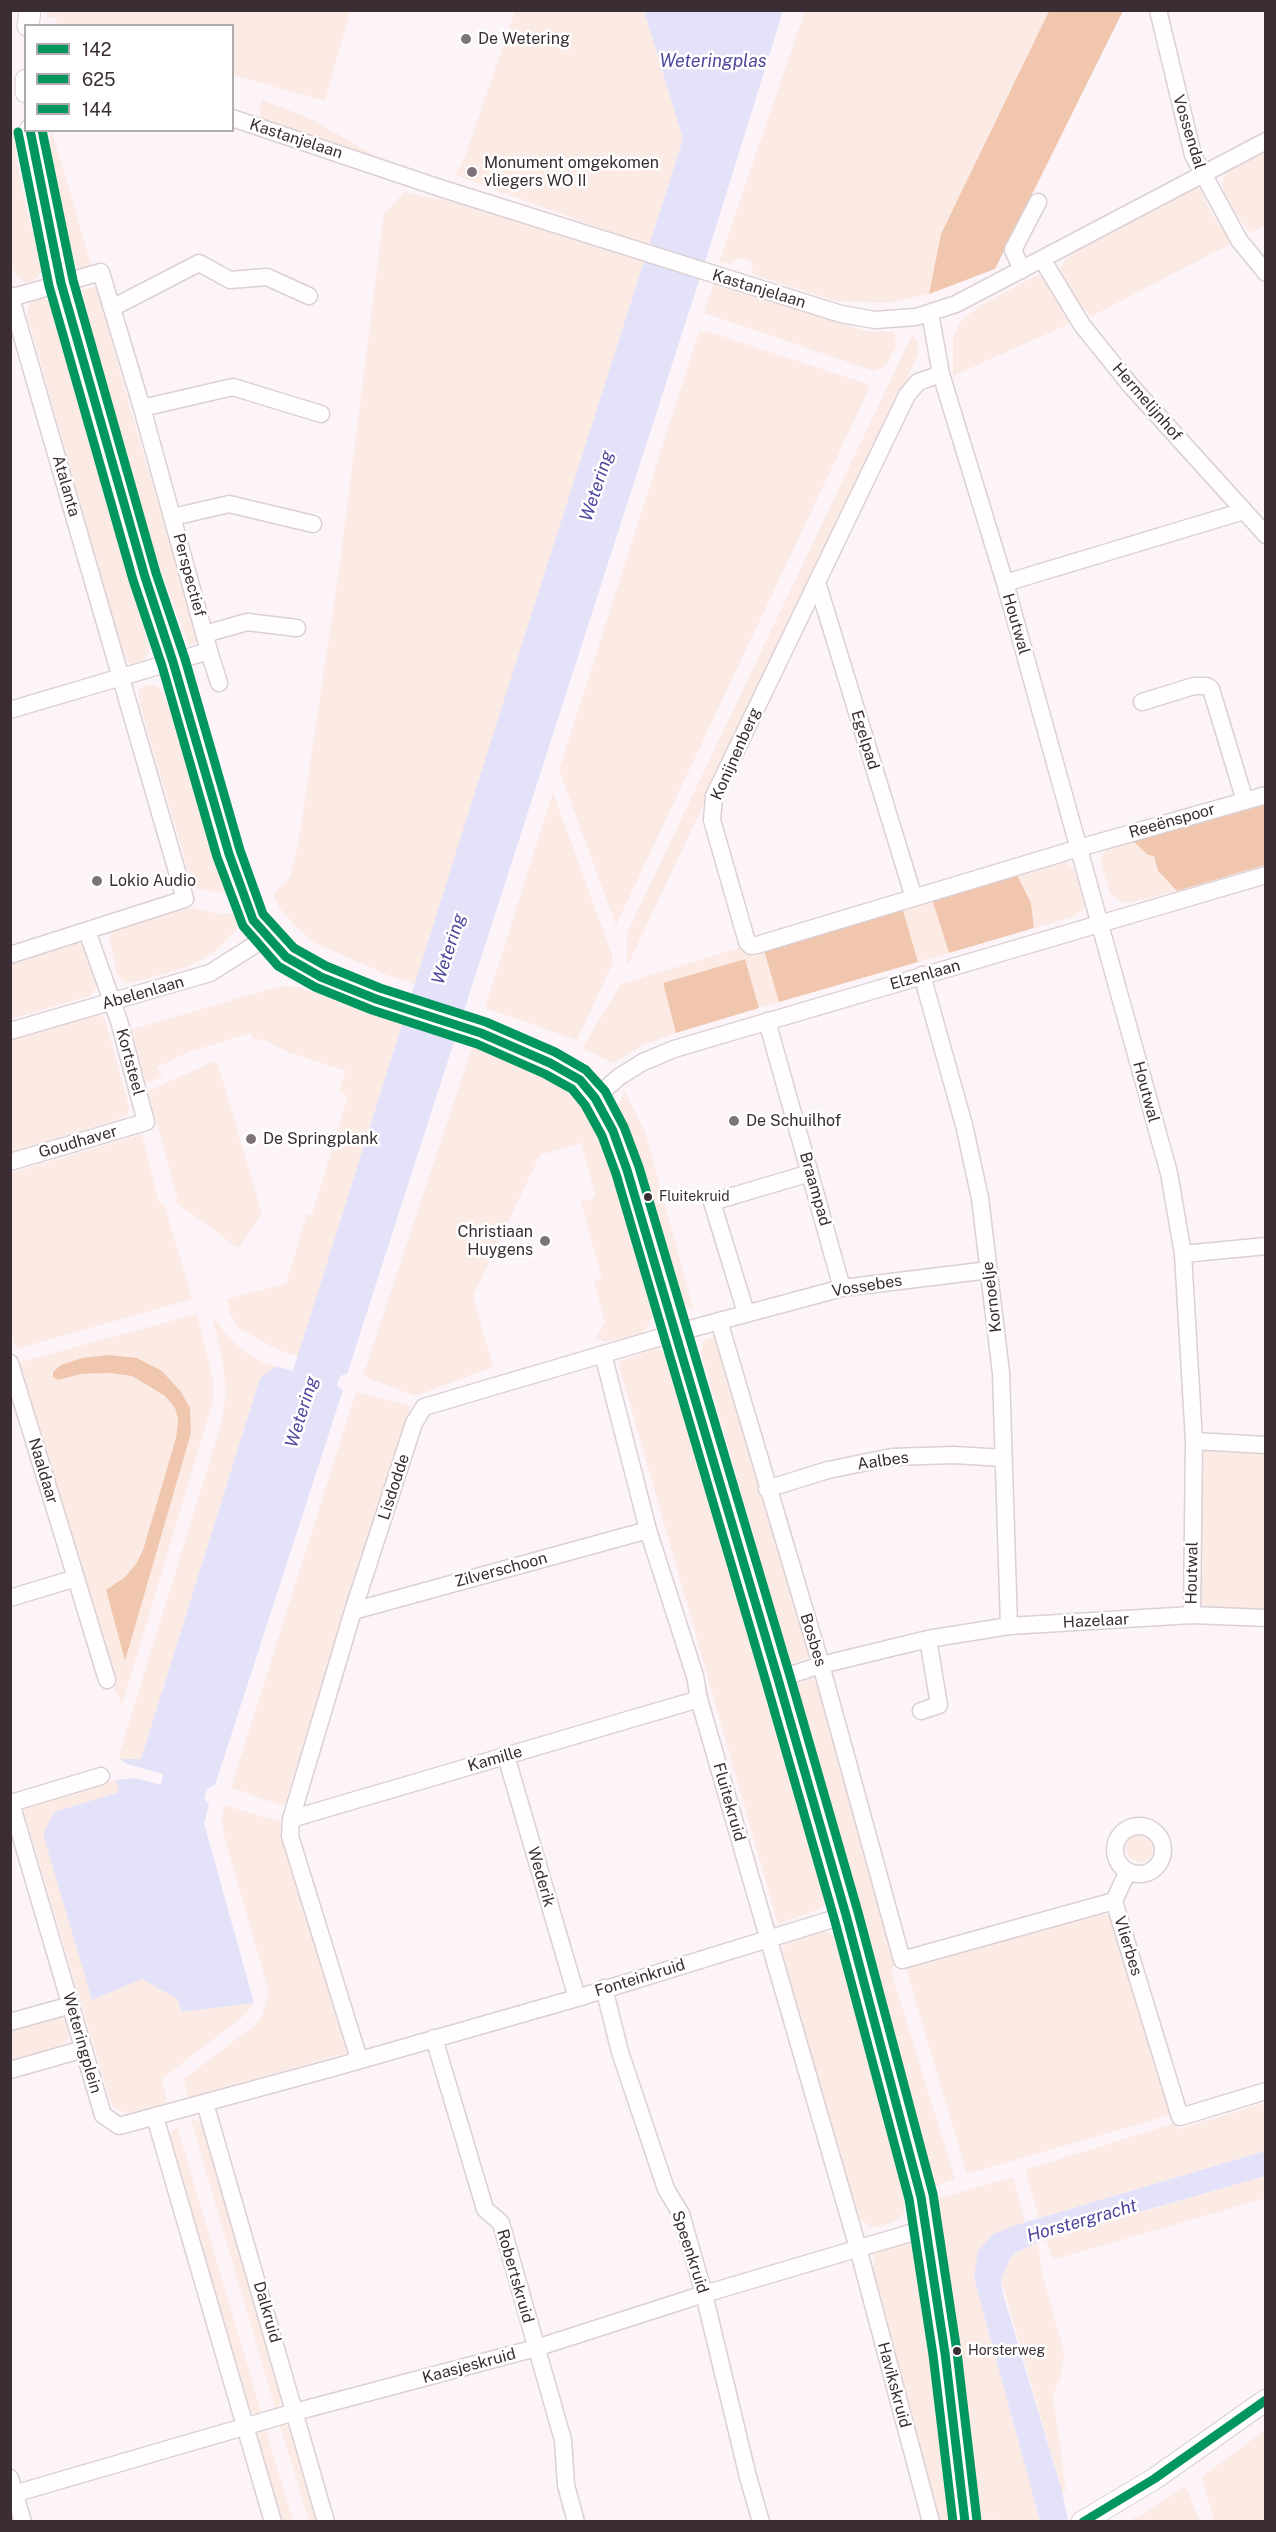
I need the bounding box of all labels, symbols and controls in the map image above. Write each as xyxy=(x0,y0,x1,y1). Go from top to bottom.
legend xyxy=(24,24,234,132)
place label: De Wetering xyxy=(478,29,570,49)
marker: De Wetering xyxy=(459,32,473,46)
text: 142 xyxy=(82,39,111,60)
water label: Weteringplas xyxy=(659,50,767,72)
text: 625 xyxy=(82,69,115,90)
street label: Vossendal xyxy=(1169,93,1209,171)
text: 144 xyxy=(82,99,112,120)
street label: Kastanjelaan xyxy=(247,115,345,163)
place label: Monument omgekomen vliegers WO II xyxy=(484,153,659,191)
marker: Monument omgekomen vliegers WO II xyxy=(465,165,479,179)
street label: Kastanjelaan xyxy=(710,266,808,312)
street label: Hermelijnhof xyxy=(1108,359,1186,445)
water label: Wetering xyxy=(575,448,619,524)
street label: Atalanta xyxy=(48,453,84,519)
street label: Perspectief xyxy=(169,531,209,619)
street label: Houtwal xyxy=(998,591,1034,657)
street label: Konijnenberg xyxy=(707,705,765,803)
street label: Egelpad xyxy=(847,708,883,772)
street label: Reeënspoor xyxy=(1127,800,1217,842)
place label: Lokio Audio xyxy=(109,871,196,891)
marker: Lokio Audio xyxy=(90,874,104,888)
water label: Wetering xyxy=(427,911,471,987)
street label: Elzenlaan xyxy=(888,956,962,994)
street label: Abelenlaan xyxy=(100,972,186,1014)
street label: Kortsteel xyxy=(112,1026,148,1098)
street label: Houtwal xyxy=(1129,1059,1163,1125)
place label: De Schuilhof xyxy=(746,1111,841,1131)
marker: De Schuilhof xyxy=(727,1114,741,1128)
street label: Goudhaver xyxy=(37,1122,119,1162)
place label: De Springplank xyxy=(263,1129,378,1149)
marker: De Springplank xyxy=(244,1132,258,1146)
street label: Braampad xyxy=(795,1150,835,1228)
place label: Fluitekruid xyxy=(659,1189,730,1205)
marker: Fluitekruid xyxy=(642,1191,654,1203)
place label: Christiaan Huygens xyxy=(458,1222,533,1260)
marker: Christiaan Huygens xyxy=(538,1234,552,1248)
street label: Kornoelje xyxy=(978,1260,1006,1334)
street label: Vossebes xyxy=(830,1271,904,1301)
water label: Wetering xyxy=(281,1374,323,1450)
street label: Naaldaar xyxy=(24,1436,62,1506)
street label: Aalbes xyxy=(856,1448,910,1474)
street label: Lisdodde xyxy=(374,1452,414,1522)
street label: Houtwal xyxy=(1182,1542,1202,1604)
street label: Zilverschoon xyxy=(453,1548,549,1592)
street label: Hazelaar xyxy=(1062,1610,1130,1632)
street label: Bosbes xyxy=(796,1611,830,1669)
street label: Kamille xyxy=(466,1742,524,1776)
street label: Fluitekruid xyxy=(709,1761,749,1843)
street label: Wederik xyxy=(523,1845,559,1909)
street label: Vlierbes xyxy=(1110,1914,1146,1978)
street label: Fonteinkruid xyxy=(592,1955,688,2001)
street label: Weteringplein xyxy=(58,1990,106,2096)
water label: Horstergracht xyxy=(1024,2195,1140,2247)
street label: Speenkruid xyxy=(668,2208,712,2296)
street label: Robertskruid xyxy=(492,2227,538,2325)
street label: Dalkruid xyxy=(249,2279,285,2345)
street label: Havikskruid xyxy=(873,2340,915,2430)
place label: Horsterweg xyxy=(968,2343,1045,2359)
street label: Kaasjeskruid xyxy=(420,2344,518,2388)
marker: Horsterweg xyxy=(951,2345,963,2357)

